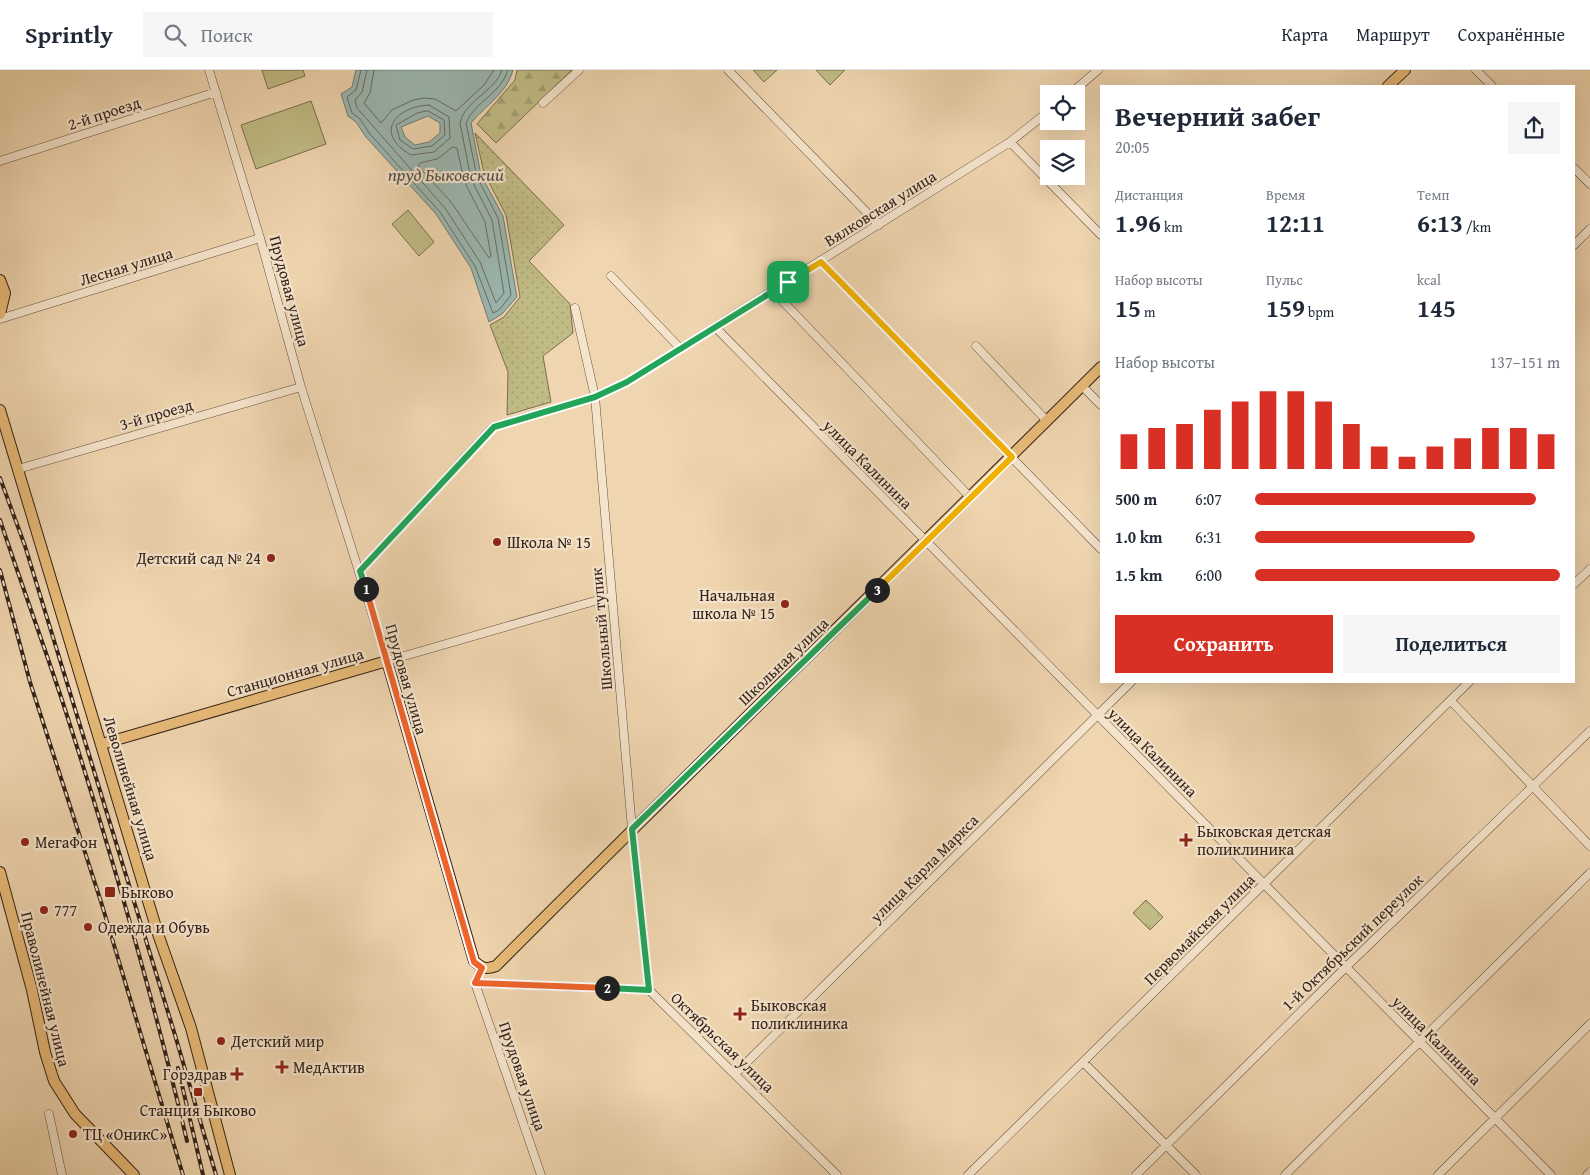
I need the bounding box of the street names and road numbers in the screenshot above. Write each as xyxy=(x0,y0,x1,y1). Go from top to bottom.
street label: 2-й проезд xyxy=(65,90,144,136)
street label: Вялковская улица xyxy=(819,164,941,252)
street label: Прудовая улица xyxy=(264,233,316,350)
street label: Лесная улица xyxy=(76,240,176,292)
street label: 3-й проезд xyxy=(117,392,196,436)
street label: улица Калинина xyxy=(817,413,919,515)
street label: Школьный тупик xyxy=(584,566,618,691)
street label: Школьная улица xyxy=(732,611,834,711)
street label: Прудовая улица xyxy=(380,621,434,738)
street label: Станционная улица xyxy=(224,641,366,703)
street label: улица Калинина xyxy=(1102,701,1204,803)
street label: Леволинейная улица xyxy=(98,713,165,864)
street label: улица Карла Маркса xyxy=(864,808,984,928)
street label: 1-й Октябрьский переулок xyxy=(1276,867,1429,1016)
street label: Первомайская улица xyxy=(1138,868,1260,990)
street label: Праволинейная улица xyxy=(15,909,77,1069)
street label: Октябрьская улица xyxy=(666,986,781,1098)
street label: улица Калинина xyxy=(1386,989,1488,1091)
street label: Прудовая улица xyxy=(493,1018,553,1134)

